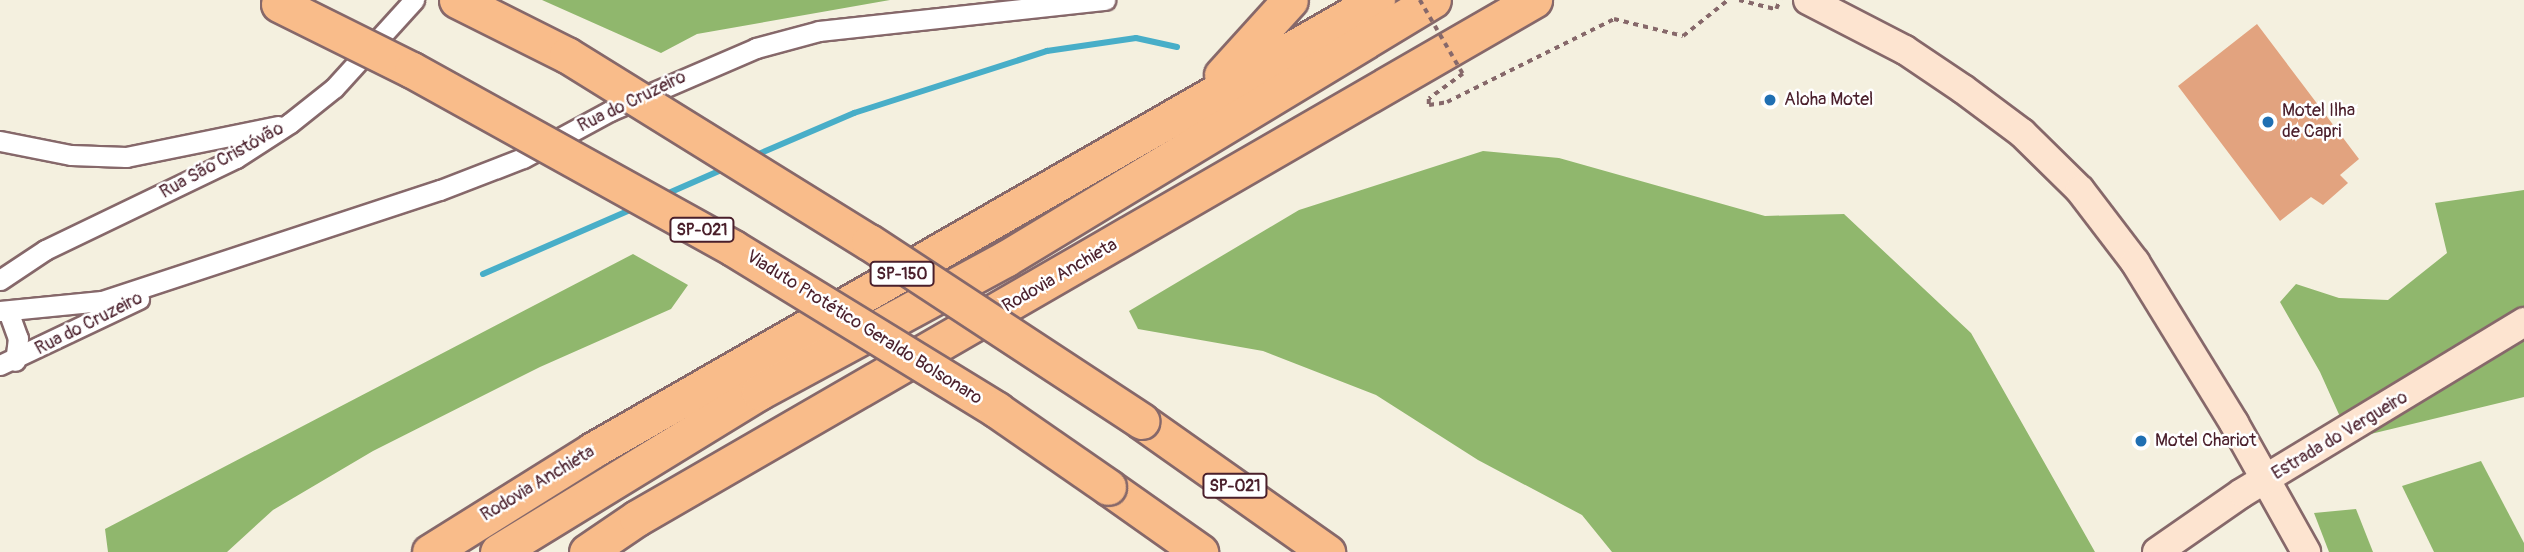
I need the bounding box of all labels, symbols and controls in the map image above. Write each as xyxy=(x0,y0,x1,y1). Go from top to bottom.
street label: Rua do Cruzeiro xyxy=(574,67,690,137)
place label: Aloha Motel xyxy=(1784,89,1873,111)
marker: Aloha Motel xyxy=(1762,92,1778,108)
place label: Motel Ilha de Capri xyxy=(2282,101,2355,144)
marker: Motel Ilha de Capri xyxy=(2260,114,2276,130)
street label: Rua São Cristóvão xyxy=(156,118,288,204)
road number: SP-021 xyxy=(669,218,735,242)
street label: Rodovia Anchieta xyxy=(999,234,1121,318)
street label: Viaduto Protético Geraldo Bolsonaro xyxy=(742,246,986,410)
road number: SP-150 xyxy=(869,262,935,286)
street label: Rua do Cruzeiro xyxy=(32,288,146,360)
street label: Estrada do Vergueiro xyxy=(2268,387,2412,485)
place label: Motel Chariot xyxy=(2155,430,2256,452)
marker: Motel Chariot xyxy=(2133,433,2149,449)
street label: Rodovia Anchieta xyxy=(477,441,599,527)
road number: SP-021 xyxy=(1202,474,1268,499)

